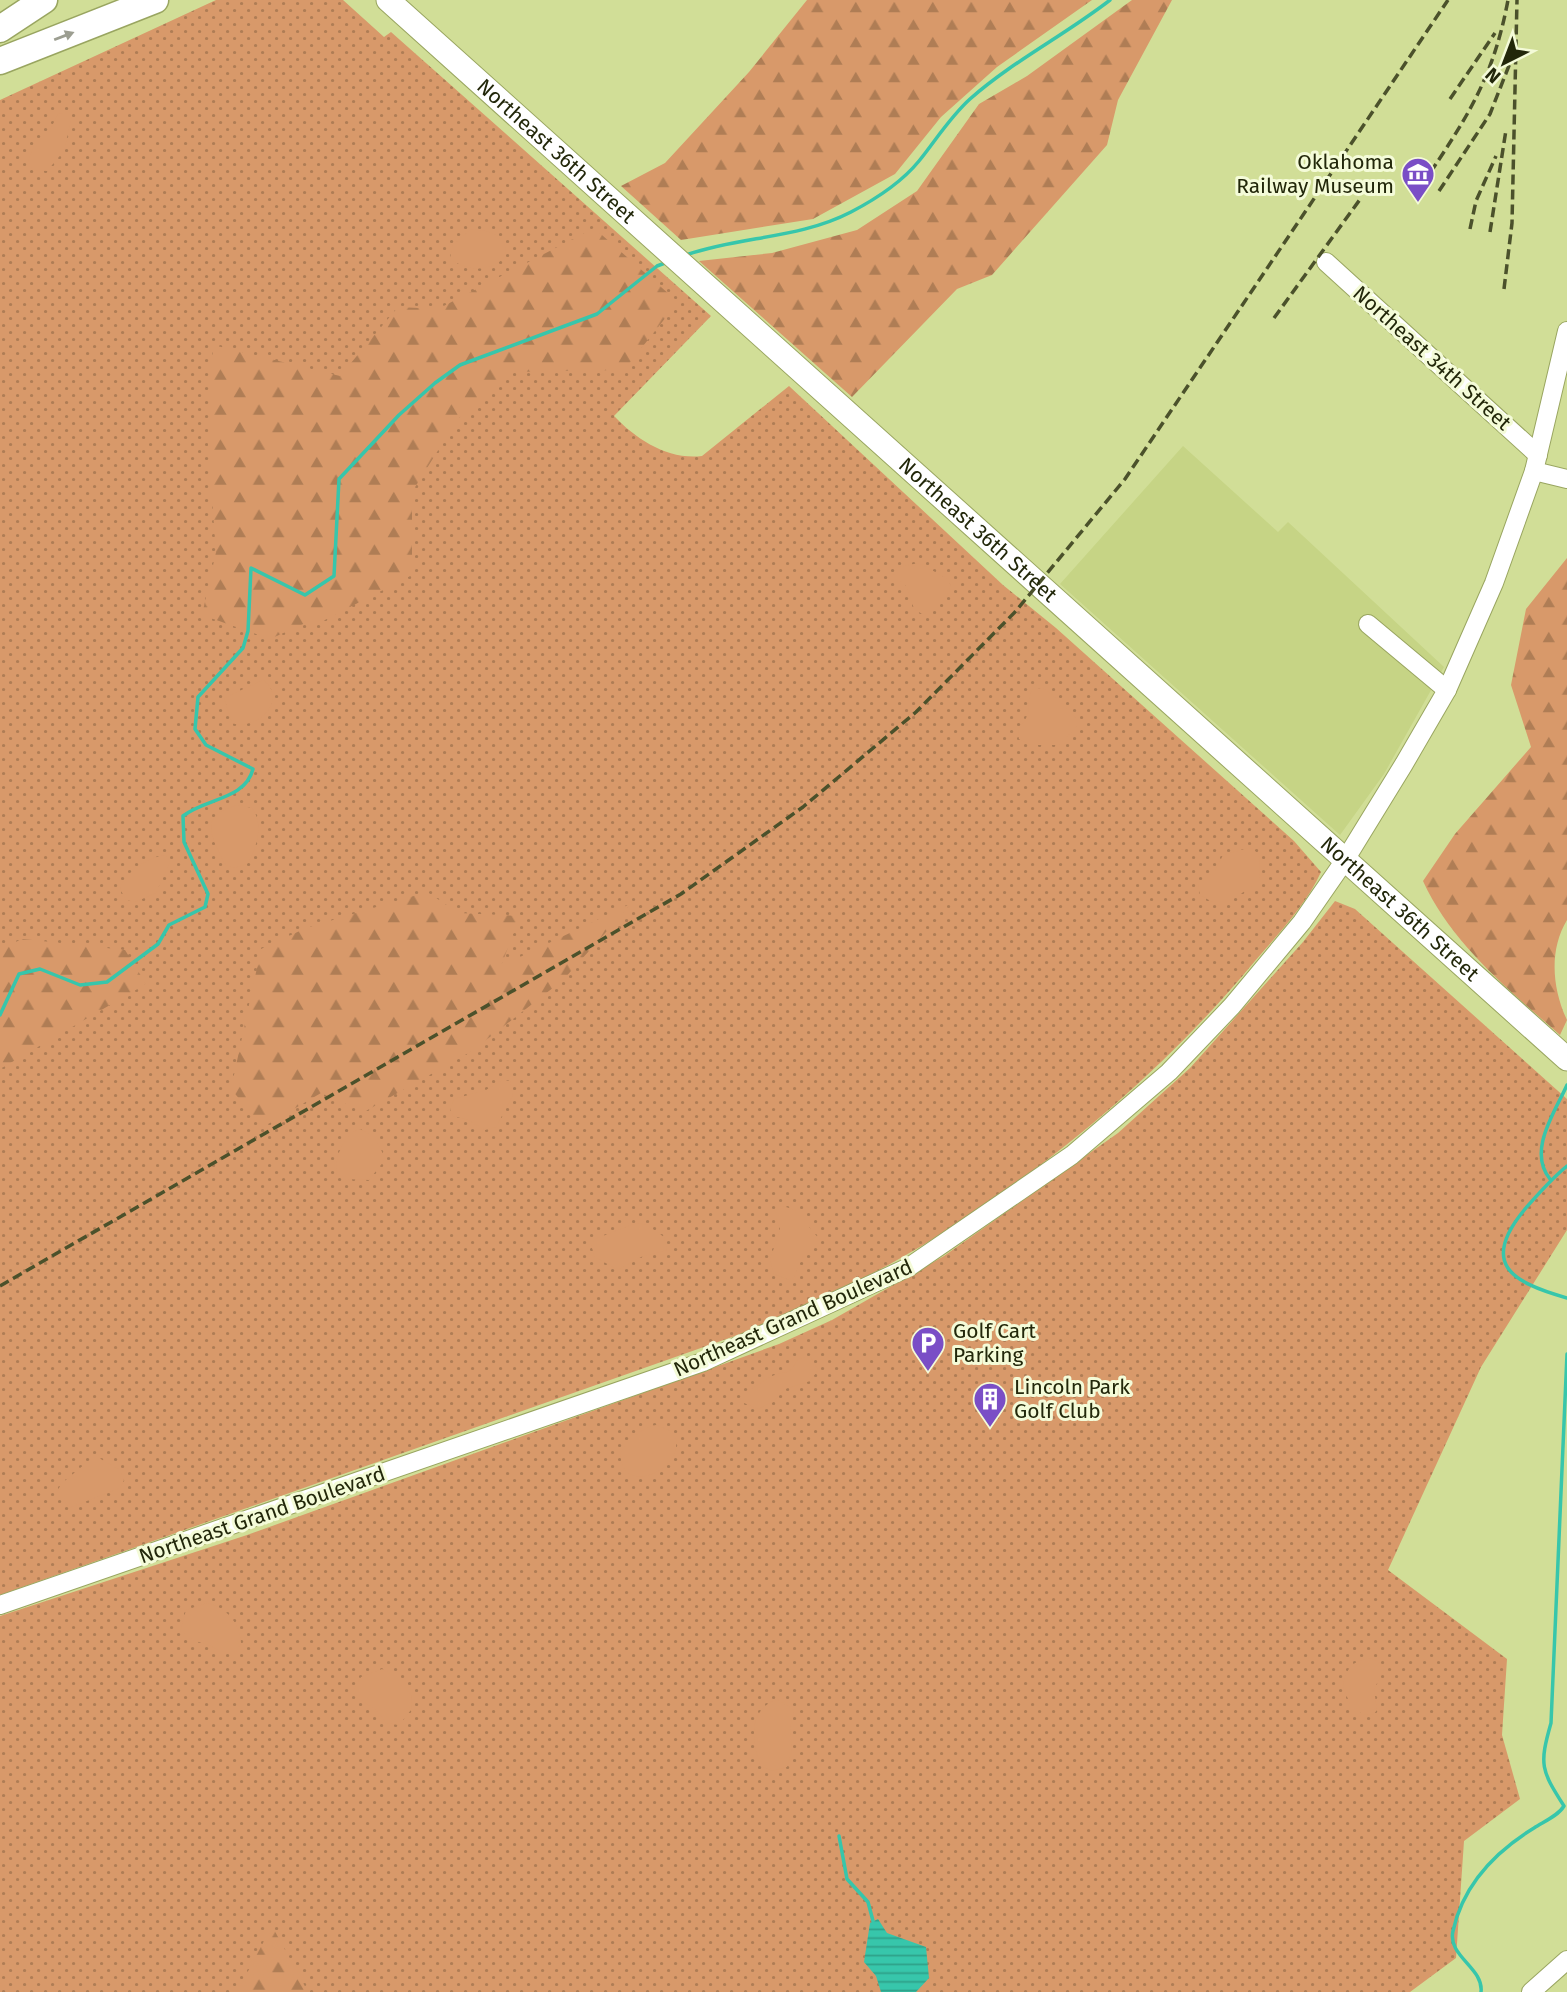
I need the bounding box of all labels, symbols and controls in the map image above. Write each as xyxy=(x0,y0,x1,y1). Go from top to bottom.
north arrow xyxy=(1469,28,1539,98)
one-way arrow xyxy=(53,30,74,41)
text: N xyxy=(1481,62,1505,88)
street label: Northeast 36th Street xyxy=(471,73,641,229)
place label: Oklahoma Railway Museum xyxy=(1236,149,1394,199)
museum icon: Oklahoma Railway Museum xyxy=(1399,155,1437,204)
street label: Northeast 34th Street xyxy=(1348,280,1517,436)
street label: Northeast 36th Street xyxy=(893,452,1063,608)
street label: Northeast 36th Street xyxy=(1315,831,1485,987)
street label: Northeast Grand Boulevard xyxy=(670,1254,916,1382)
place label: Golf Cart Parking xyxy=(953,1318,1036,1368)
parking icon: Golf Cart Parking xyxy=(909,1324,947,1373)
place label: Lincoln Park Golf Club xyxy=(1014,1374,1130,1424)
building icon: Lincoln Park Golf Club xyxy=(971,1380,1009,1429)
street label: Northeast Grand Boulevard xyxy=(136,1461,388,1569)

